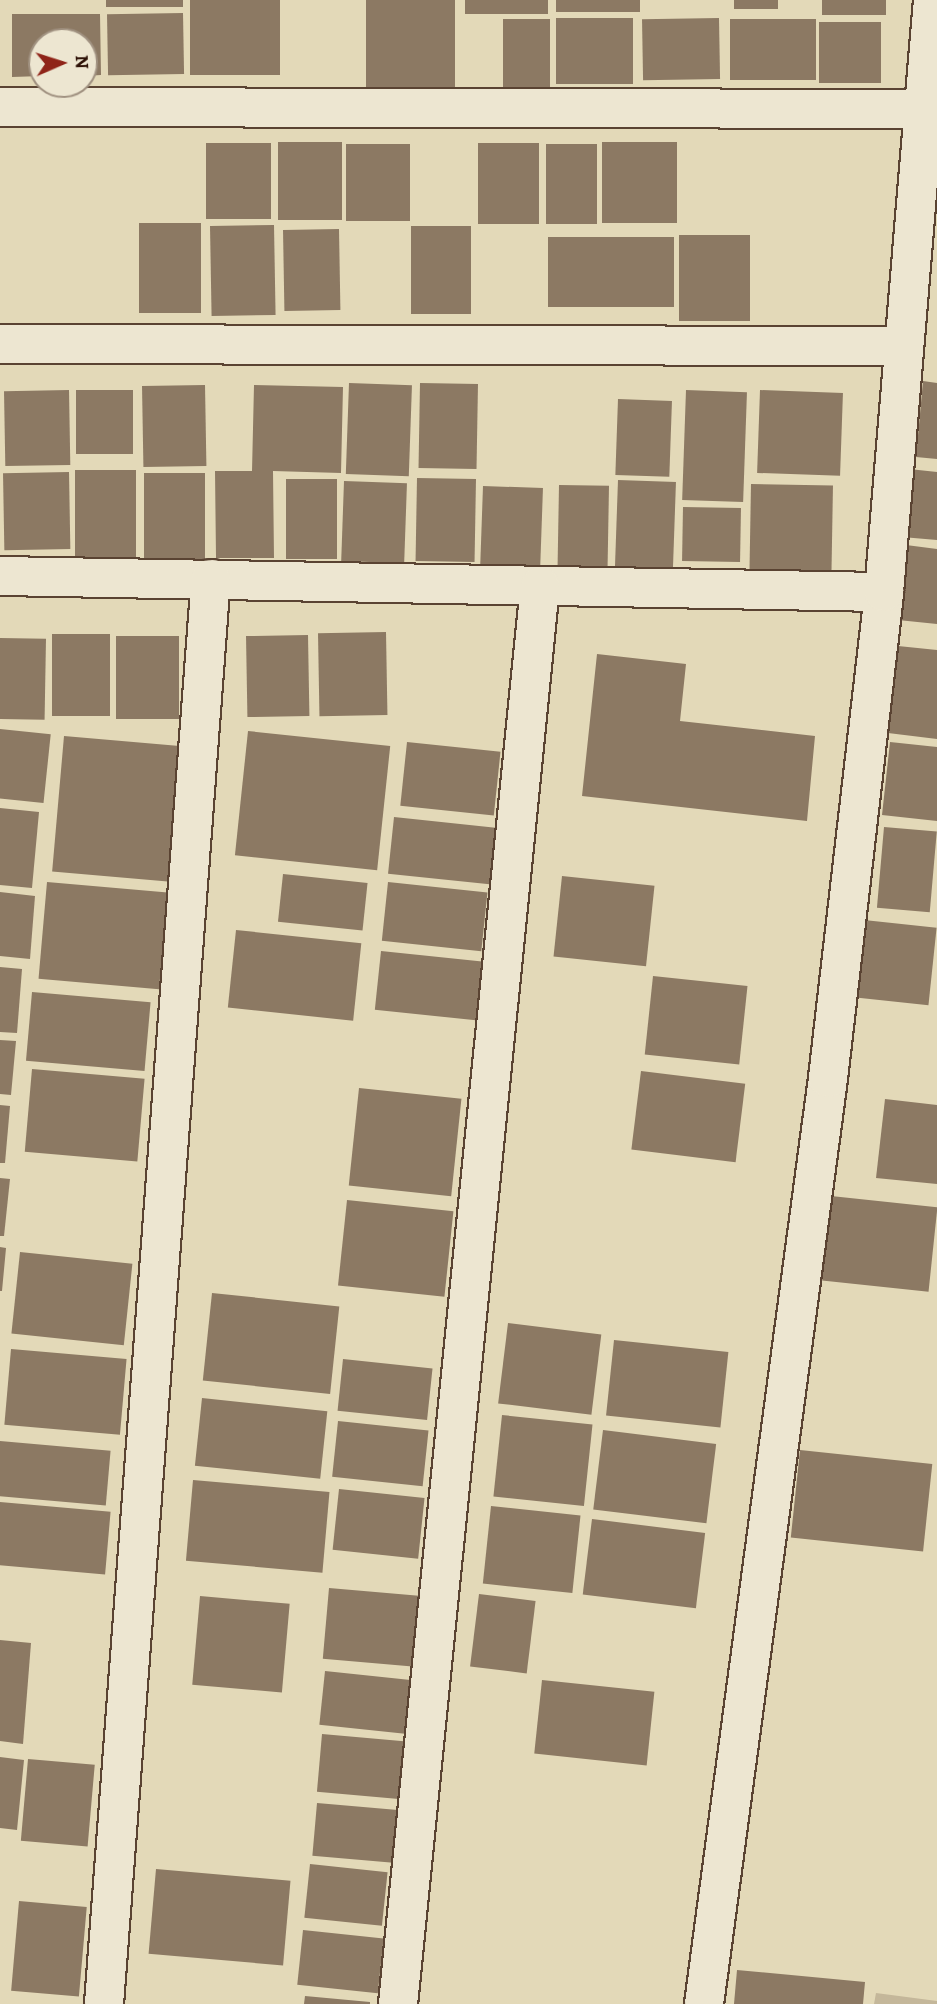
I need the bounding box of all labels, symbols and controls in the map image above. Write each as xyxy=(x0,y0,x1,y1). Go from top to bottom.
north arrow xyxy=(28,28,98,98)
text: N xyxy=(69,54,95,70)

